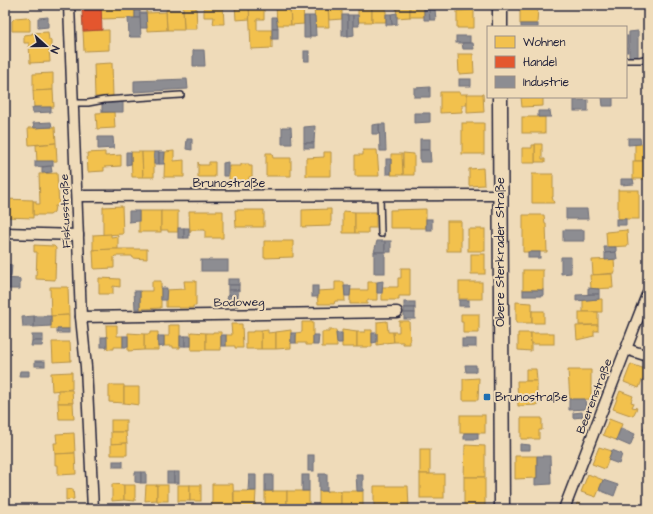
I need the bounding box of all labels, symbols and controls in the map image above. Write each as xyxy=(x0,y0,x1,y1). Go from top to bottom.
north arrow xyxy=(26,26,66,66)
legend xyxy=(487,26,627,98)
text: Wohnen xyxy=(523,34,565,51)
text: N xyxy=(47,43,63,55)
text: Handel xyxy=(523,54,557,71)
text: Industrie xyxy=(523,74,569,91)
street label: Fiskusstraße xyxy=(56,173,75,248)
street label: Brunostraße xyxy=(193,175,266,192)
street label: Obere Sterkrader Straße xyxy=(492,177,509,327)
street label: Bodoweg xyxy=(214,294,264,312)
street label: Beerenstraße xyxy=(572,356,617,436)
place label: Brunostraße xyxy=(495,389,568,406)
marker: Brunostraße xyxy=(482,392,492,402)

